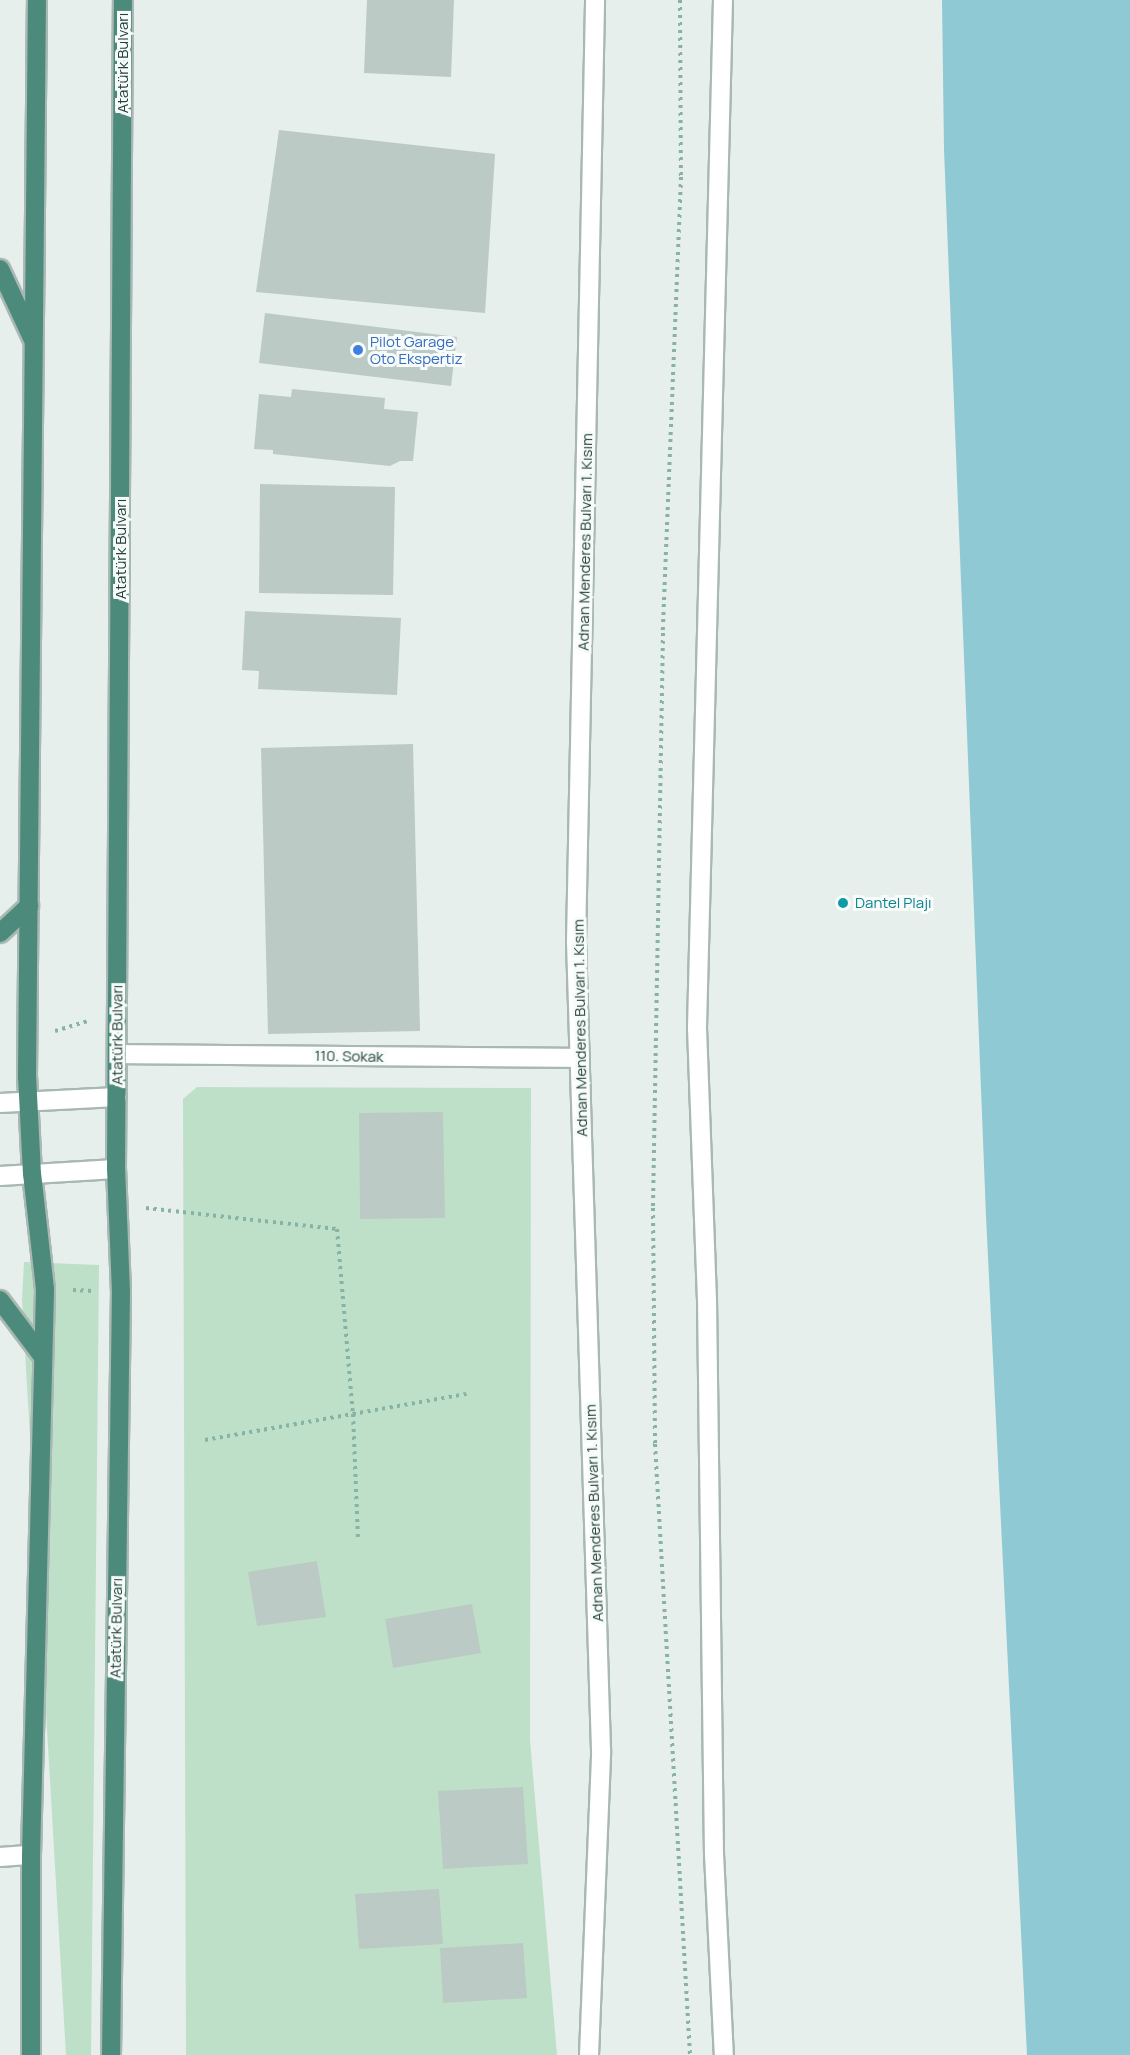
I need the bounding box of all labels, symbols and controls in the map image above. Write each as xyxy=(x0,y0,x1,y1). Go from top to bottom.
street label: Atatürk Bulvarı xyxy=(114,13,132,113)
place label: Pilot Garage Oto Ekspertiz xyxy=(370,332,463,367)
marker: Pilot Garage Oto Ekspertiz xyxy=(351,343,365,357)
street label: Adnan Menderes Bulvarı 1. Kısım xyxy=(574,433,596,651)
street label: Atatürk Bulvarı xyxy=(112,499,130,599)
place label: Dantel Plajı xyxy=(855,894,931,912)
marker: Dantel Plajı xyxy=(836,896,850,910)
street label: Adnan Menderes Bulvarı 1. Kısım xyxy=(569,919,591,1137)
street label: Atatürk Bulvarı xyxy=(108,985,126,1085)
street label: 110. Sokak xyxy=(314,1046,384,1066)
street label: Adnan Menderes Bulvarı 1. Kısım xyxy=(581,1404,607,1622)
street label: Atatürk Bulvarı xyxy=(106,1578,126,1678)

